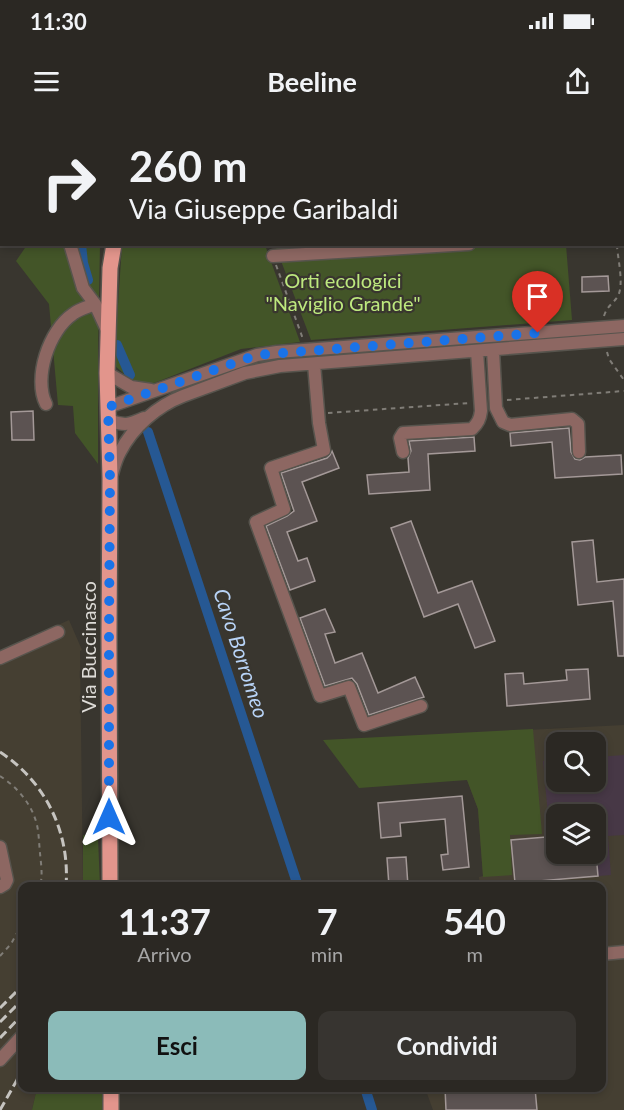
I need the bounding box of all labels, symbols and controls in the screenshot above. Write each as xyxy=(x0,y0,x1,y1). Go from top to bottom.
text: 11:30 xyxy=(30,8,87,35)
icon: menu xyxy=(30,65,63,98)
text: Beeline xyxy=(267,65,357,98)
icon: share xyxy=(561,65,594,98)
text: 260 m xyxy=(129,141,247,191)
icon: right xyxy=(30,144,108,222)
text: Via Giuseppe Garibaldi xyxy=(129,192,399,225)
park label: Orti ecologici "Naviglio Grande" xyxy=(265,268,421,315)
pin xyxy=(512,271,563,333)
icon: arrive xyxy=(521,280,554,313)
street label: Via Buccinasco xyxy=(76,581,100,713)
water label: Cavo Borromeo xyxy=(209,585,275,721)
map controls xyxy=(546,732,606,864)
button: search xyxy=(546,732,606,792)
position arrow xyxy=(77,785,141,849)
button: layers xyxy=(546,804,606,864)
text: 11:37 xyxy=(118,899,211,943)
text: 7 xyxy=(317,899,338,943)
text: 540 xyxy=(443,899,506,943)
text: Arrivo xyxy=(137,942,192,966)
text: min xyxy=(311,942,343,966)
text: m xyxy=(466,942,483,966)
button: Esci xyxy=(48,1011,306,1080)
button: Condividi xyxy=(318,1011,576,1080)

